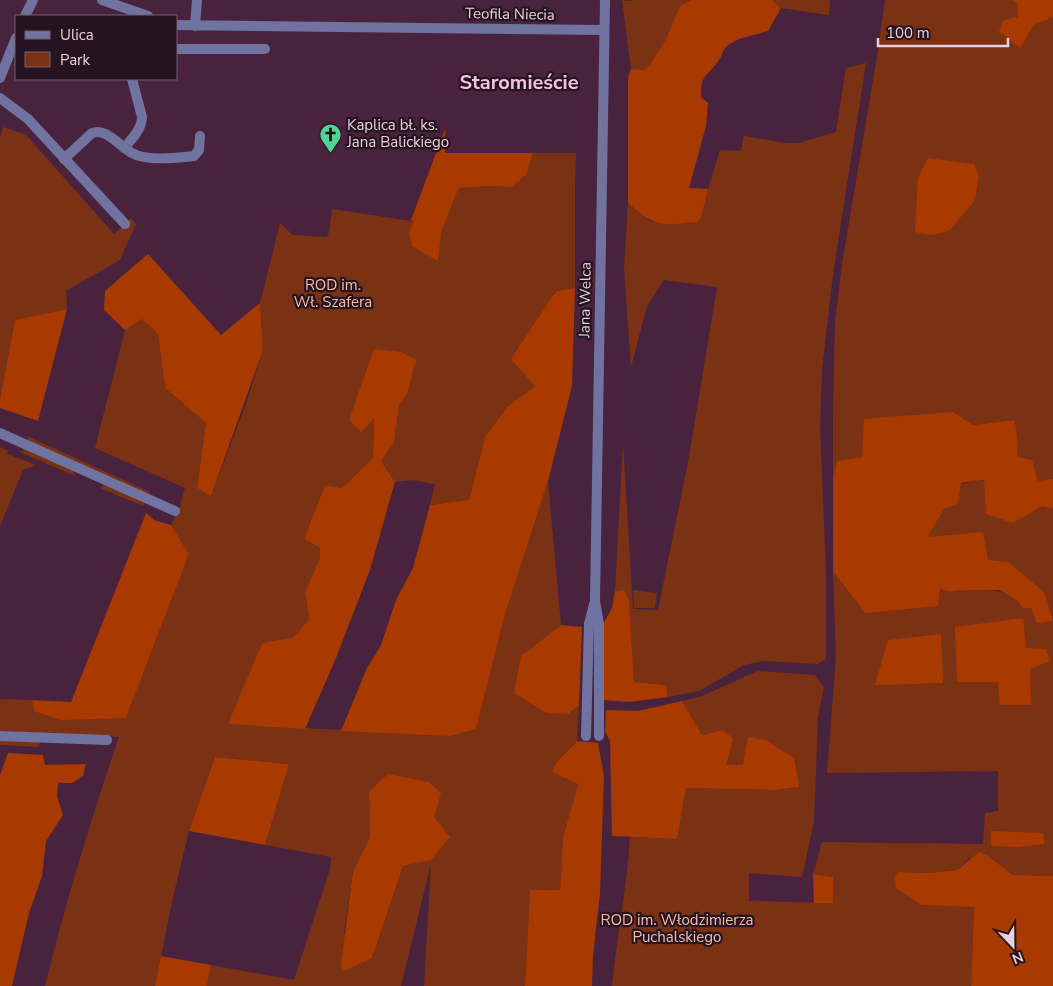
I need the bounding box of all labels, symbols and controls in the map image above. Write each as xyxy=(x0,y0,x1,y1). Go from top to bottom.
street label: Teofila Niecia xyxy=(465,3,555,25)
legend xyxy=(15,15,178,80)
scale bar xyxy=(878,15,1008,47)
text: 100 m xyxy=(886,23,930,43)
text: Ulica xyxy=(60,25,94,45)
text: Park xyxy=(60,50,90,70)
district label: Staromieście xyxy=(460,69,579,96)
place label: Kaplica bł. ks. Jana Balickiego xyxy=(346,115,449,152)
church icon: Kaplica bł. ks. Jana Balickiego xyxy=(319,122,343,153)
street label: Jana Welca xyxy=(574,262,596,339)
park label: ROD im. Wł. Szafera xyxy=(294,275,372,312)
park label: ROD im. Włodzimierza Puchalskiego xyxy=(601,910,753,947)
north arrow xyxy=(988,921,1038,971)
text: N xyxy=(1009,947,1026,968)

